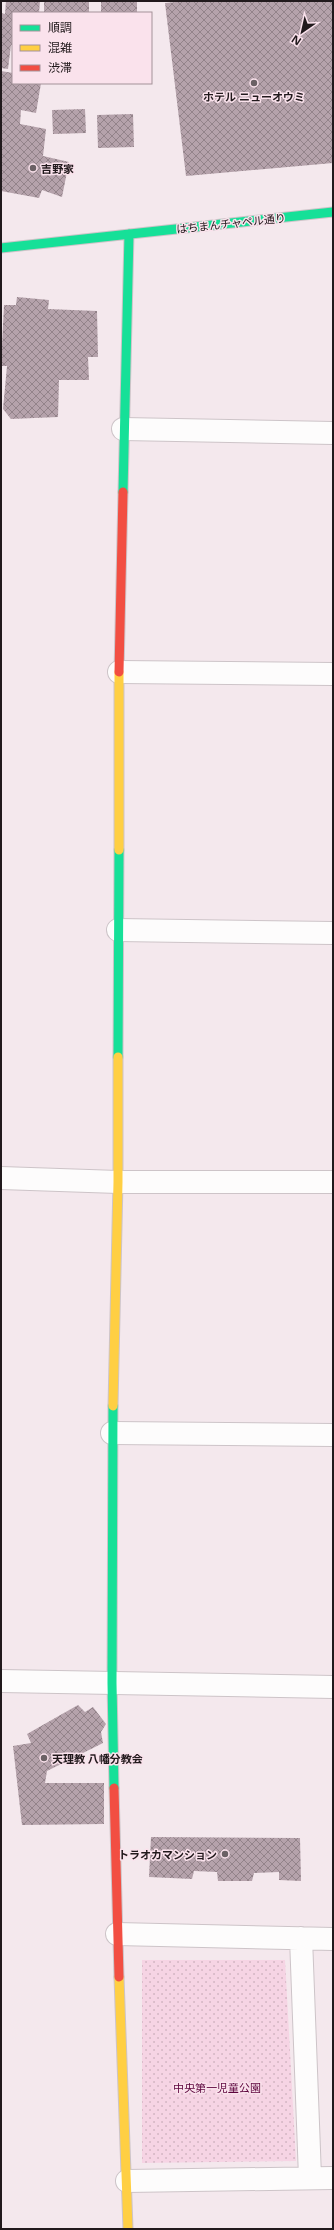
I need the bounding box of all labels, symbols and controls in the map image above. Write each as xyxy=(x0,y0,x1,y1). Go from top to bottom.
legend xyxy=(12,12,152,84)
north arrow xyxy=(282,12,322,52)
text: 順調 xyxy=(48,19,72,36)
text: N xyxy=(288,32,304,49)
text: 混雑 xyxy=(48,39,72,56)
text: 渋滞 xyxy=(48,59,72,76)
marker: ホテル ニューオウミ xyxy=(249,78,259,88)
place label: ホテル ニューオウミ xyxy=(203,89,305,104)
place label: 吉野家 xyxy=(41,161,74,176)
marker: 吉野家 xyxy=(28,163,38,173)
street label: はちまんチャペル通り xyxy=(176,210,286,236)
place label: 天理教 八幡分教会 xyxy=(52,1751,143,1766)
marker: 天理教 八幡分教会 xyxy=(39,1753,49,1763)
place label: トラオカマンション xyxy=(118,1847,217,1862)
marker: トラオカマンション xyxy=(220,1849,230,1859)
park label: 中央第一児童公園 xyxy=(173,2080,261,2095)

